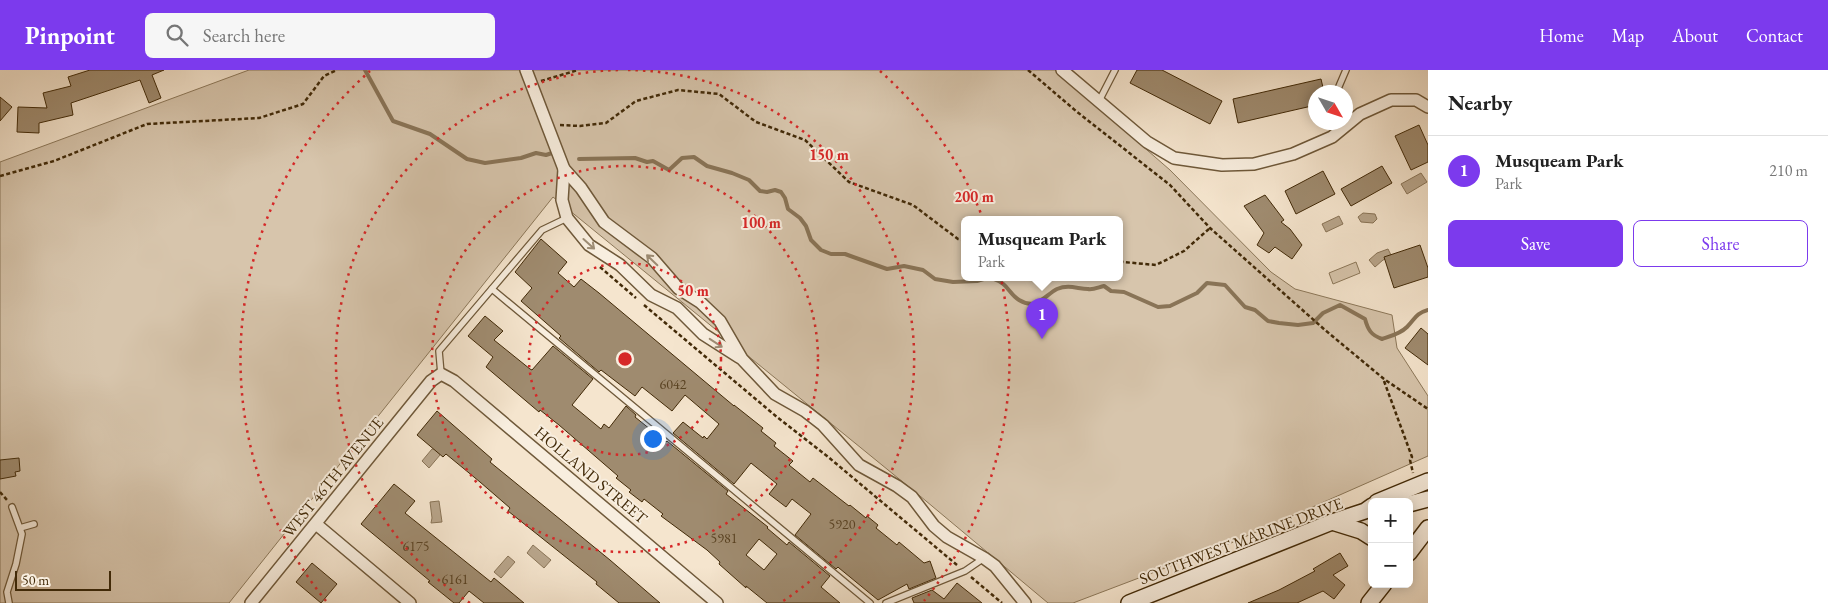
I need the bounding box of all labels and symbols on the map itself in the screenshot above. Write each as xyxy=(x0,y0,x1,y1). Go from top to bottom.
north arrow xyxy=(1308,85,1353,130)
text: 150 m xyxy=(809,145,849,164)
text: 200 m xyxy=(954,187,994,206)
text: 100 m xyxy=(741,213,781,232)
one-way arrow xyxy=(583,238,596,249)
one-way arrow xyxy=(646,254,658,266)
text: 50 m xyxy=(677,281,709,300)
pin: 1 xyxy=(1026,298,1058,339)
one-way arrow xyxy=(709,338,723,348)
centre of rings xyxy=(616,350,634,368)
house number: 6042 xyxy=(660,375,687,393)
street label: WEST 46TH AVENUE xyxy=(278,412,388,542)
street label: HOLLAND STREET xyxy=(530,422,652,529)
your location xyxy=(640,426,666,452)
street label: SOUTHWEST MARINE DRIVE xyxy=(1136,492,1346,590)
house number: 5920 xyxy=(829,515,856,533)
house number: 5981 xyxy=(711,529,737,547)
house number: 6175 xyxy=(403,537,429,555)
scale bar xyxy=(15,568,111,591)
house number: 6161 xyxy=(442,570,468,588)

